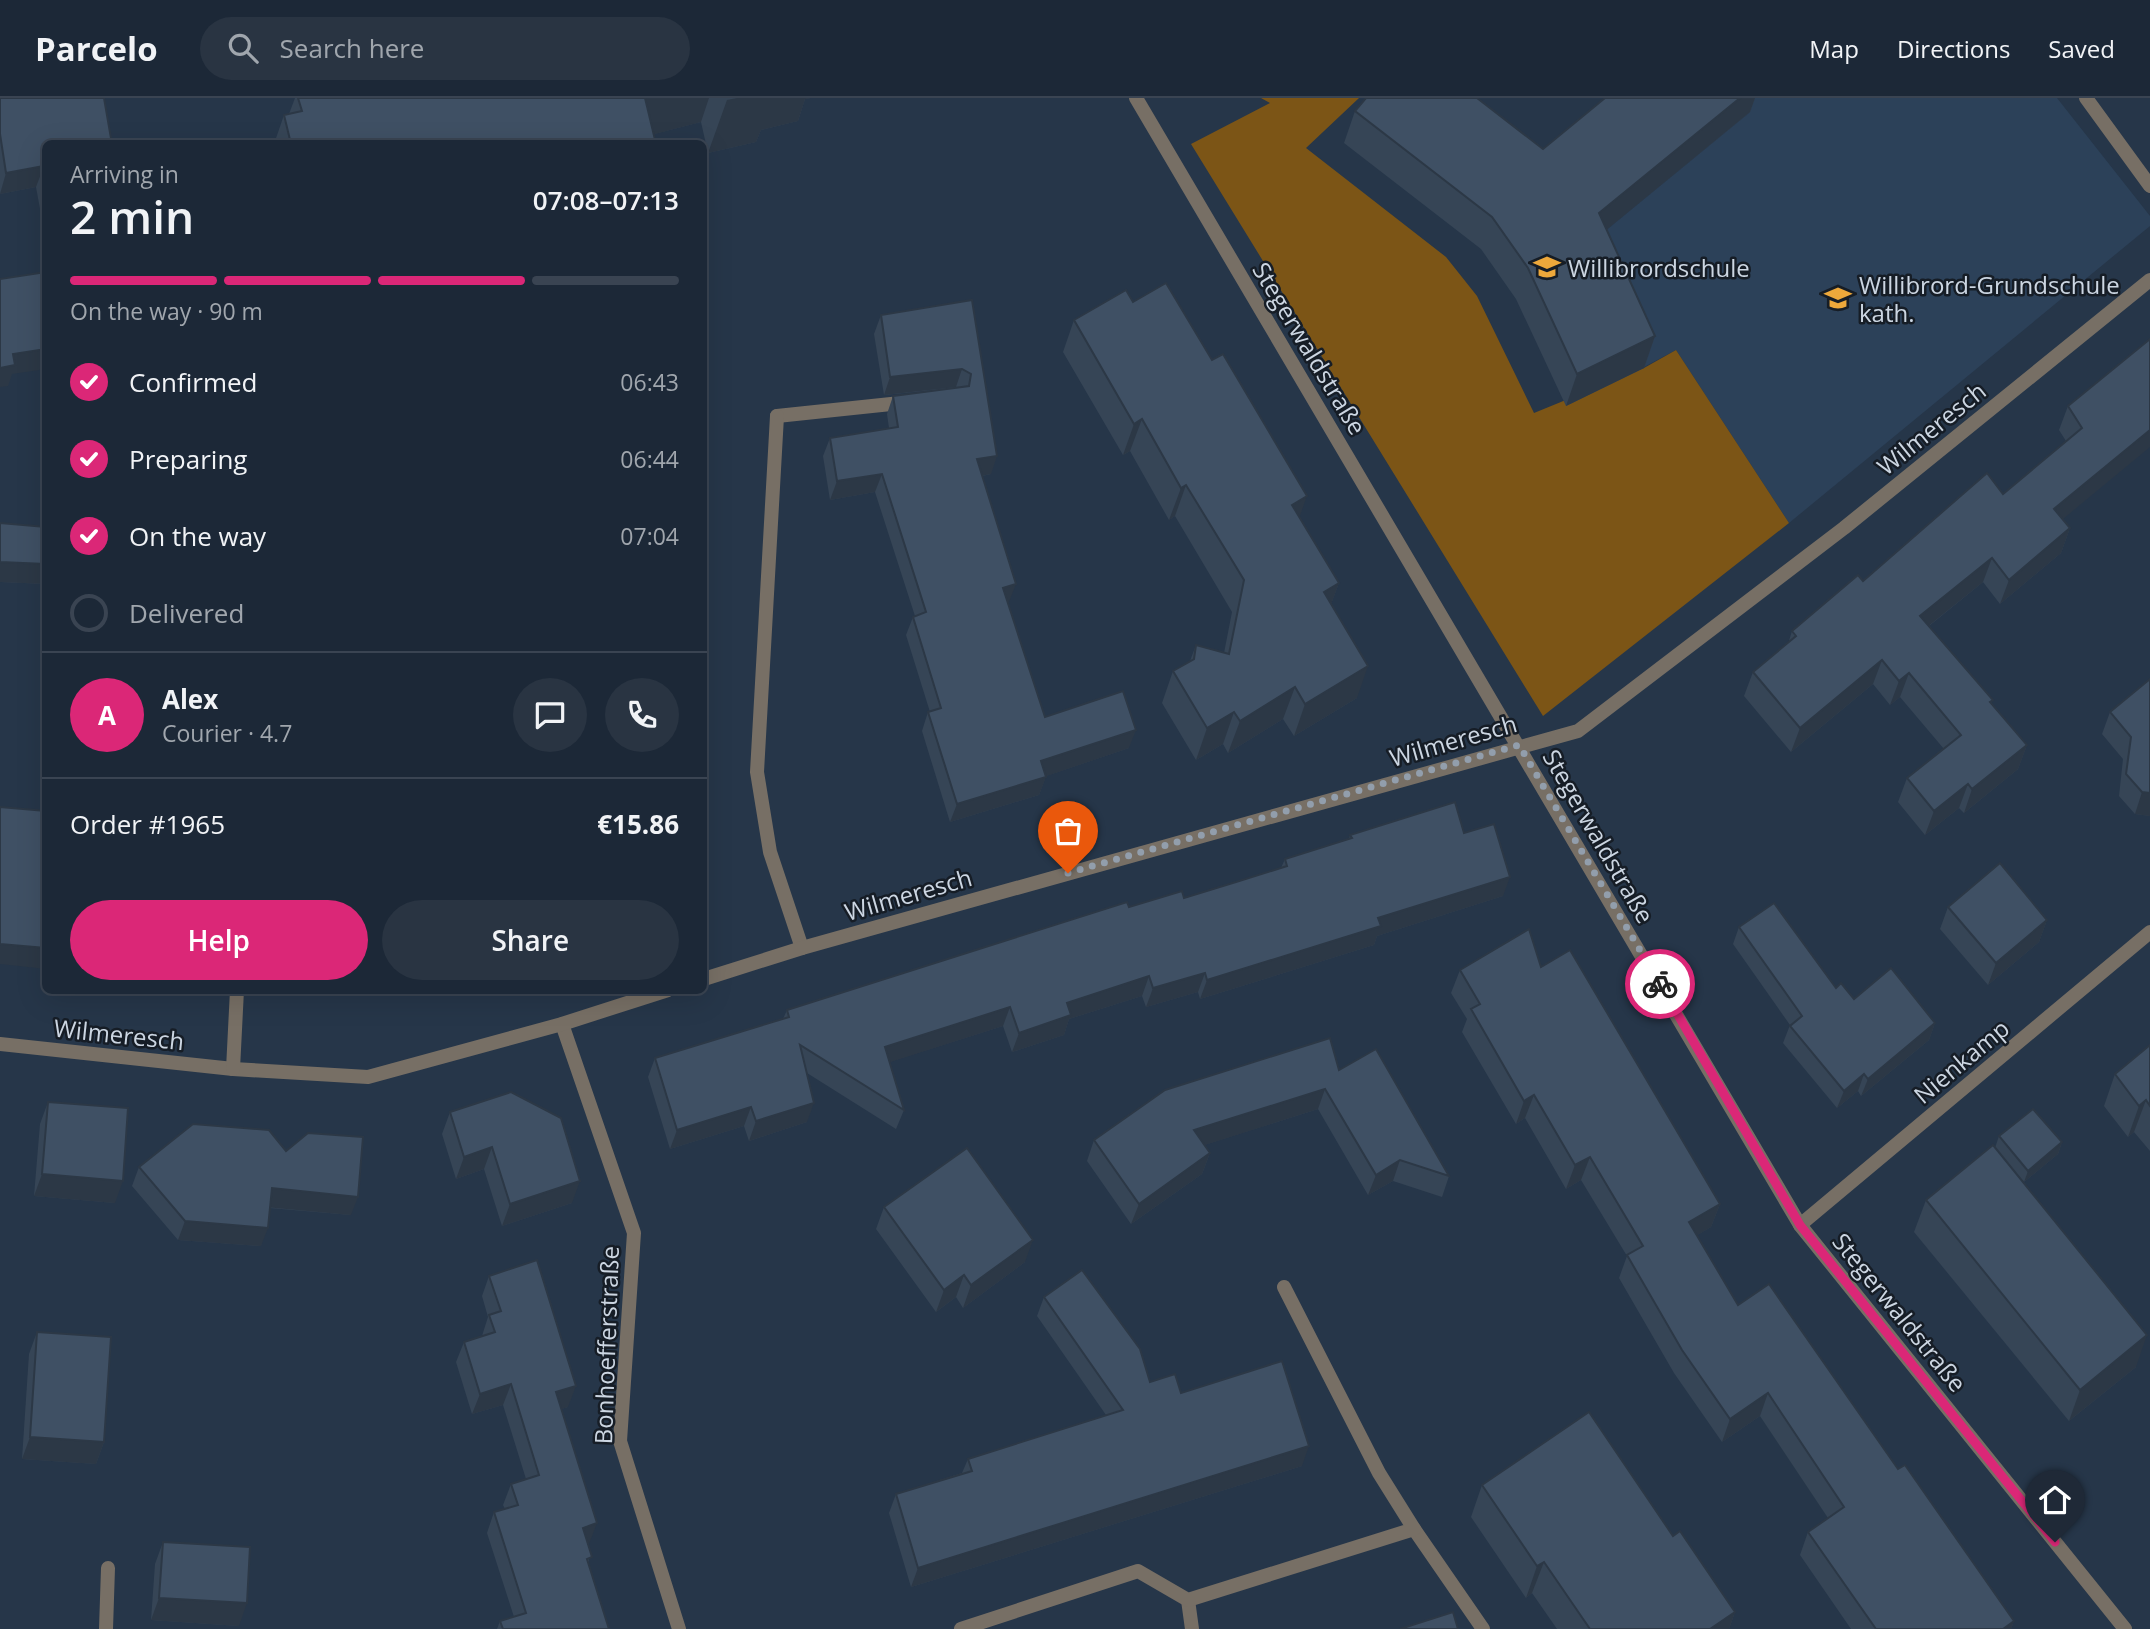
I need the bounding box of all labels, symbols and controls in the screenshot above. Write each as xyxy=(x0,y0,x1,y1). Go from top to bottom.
search box xyxy=(200,17,690,80)
text: Parcelo xyxy=(35,26,158,71)
icon: search xyxy=(224,29,262,67)
text: Search here xyxy=(280,30,424,66)
text: Map xyxy=(1809,32,1859,65)
text: Directions xyxy=(1897,32,2010,65)
text: Saved xyxy=(2048,32,2115,65)
text: Arriving in xyxy=(70,158,179,190)
text: 07:08–07:13 xyxy=(533,182,679,218)
text: 2 min xyxy=(70,185,194,247)
place label: Willibrordschule xyxy=(1568,251,1750,284)
school or university icon: Willibrordschule xyxy=(1532,252,1562,282)
street label: Stegerwaldstraße xyxy=(1245,256,1375,440)
place label: Willibrord-Grundschule kath. xyxy=(1859,268,2120,329)
school or university icon: Willibrord-Grundschule kath. xyxy=(1823,283,1853,313)
text: On the way · 90 m xyxy=(70,295,263,327)
icon: check xyxy=(70,363,108,401)
text: Confirmed xyxy=(129,364,257,400)
text: 06:43 xyxy=(620,366,679,398)
street label: Wilmeresch xyxy=(1870,374,1992,482)
icon: check xyxy=(70,440,108,478)
text: Preparing xyxy=(129,441,247,477)
text: 06:44 xyxy=(620,443,679,475)
icon: check xyxy=(70,517,108,555)
text: On the way xyxy=(129,518,266,554)
text: 07:04 xyxy=(620,520,679,552)
text: Delivered xyxy=(129,595,244,631)
button: chat xyxy=(513,678,587,752)
button: phone xyxy=(605,678,679,752)
text: Alex xyxy=(162,681,218,717)
text: A xyxy=(98,697,116,733)
street label: Wilmeresch xyxy=(1386,706,1520,774)
text: Courier · 4.7 xyxy=(162,717,292,749)
street label: Stegerwaldstraße xyxy=(1536,743,1662,929)
pin xyxy=(1038,801,1098,873)
text: Order #1965 xyxy=(70,806,225,842)
text: €15.86 xyxy=(597,806,679,842)
icon: bag xyxy=(1049,812,1087,850)
street label: Wilmeresch xyxy=(841,860,975,928)
button: Help xyxy=(70,900,368,980)
button: Share xyxy=(382,900,679,980)
courier xyxy=(1625,949,1695,1019)
icon: bike xyxy=(1641,965,1679,1003)
street label: Wilmeresch xyxy=(52,1011,186,1057)
street label: Nienkamp xyxy=(1906,1011,2016,1111)
street label: Stegerwaldstraße xyxy=(1826,1226,1974,1398)
street label: Bonhoefferstraße xyxy=(586,1245,626,1445)
pin xyxy=(2025,1470,2085,1542)
icon: home xyxy=(2036,1481,2074,1519)

